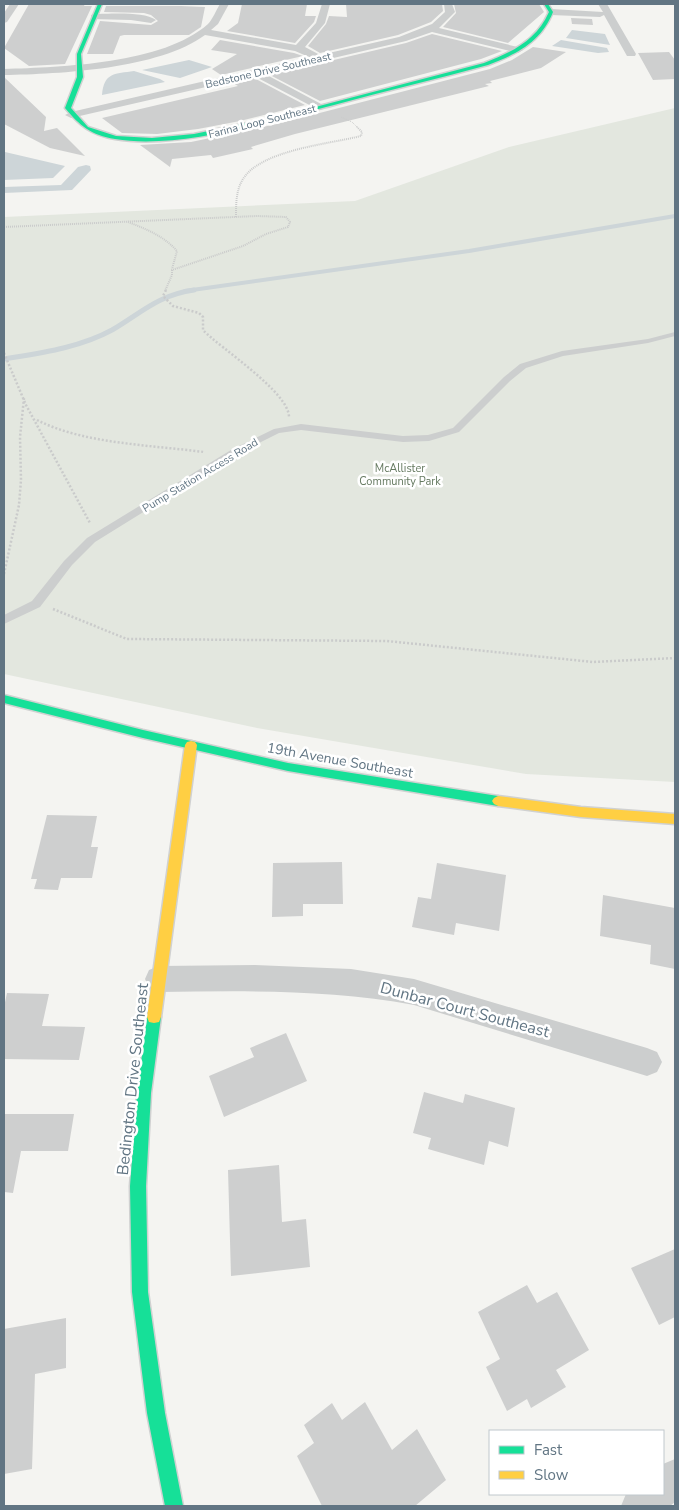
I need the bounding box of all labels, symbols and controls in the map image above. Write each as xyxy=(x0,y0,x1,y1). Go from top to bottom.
street label: Bedstone Drive Southeast xyxy=(204,49,333,92)
street label: Farina Loop Southeast xyxy=(207,101,318,142)
street label: Pump Station Access Road xyxy=(140,435,261,516)
park label: McAllister Community Park xyxy=(359,461,441,489)
street label: 19th Avenue Southeast xyxy=(265,738,415,783)
street label: Dunbar Court Southeast xyxy=(378,977,552,1043)
street label: Bedington Drive Southeast xyxy=(112,982,154,1176)
legend xyxy=(489,1430,664,1495)
text: Fast xyxy=(534,1440,563,1460)
text: Slow xyxy=(534,1465,569,1485)

